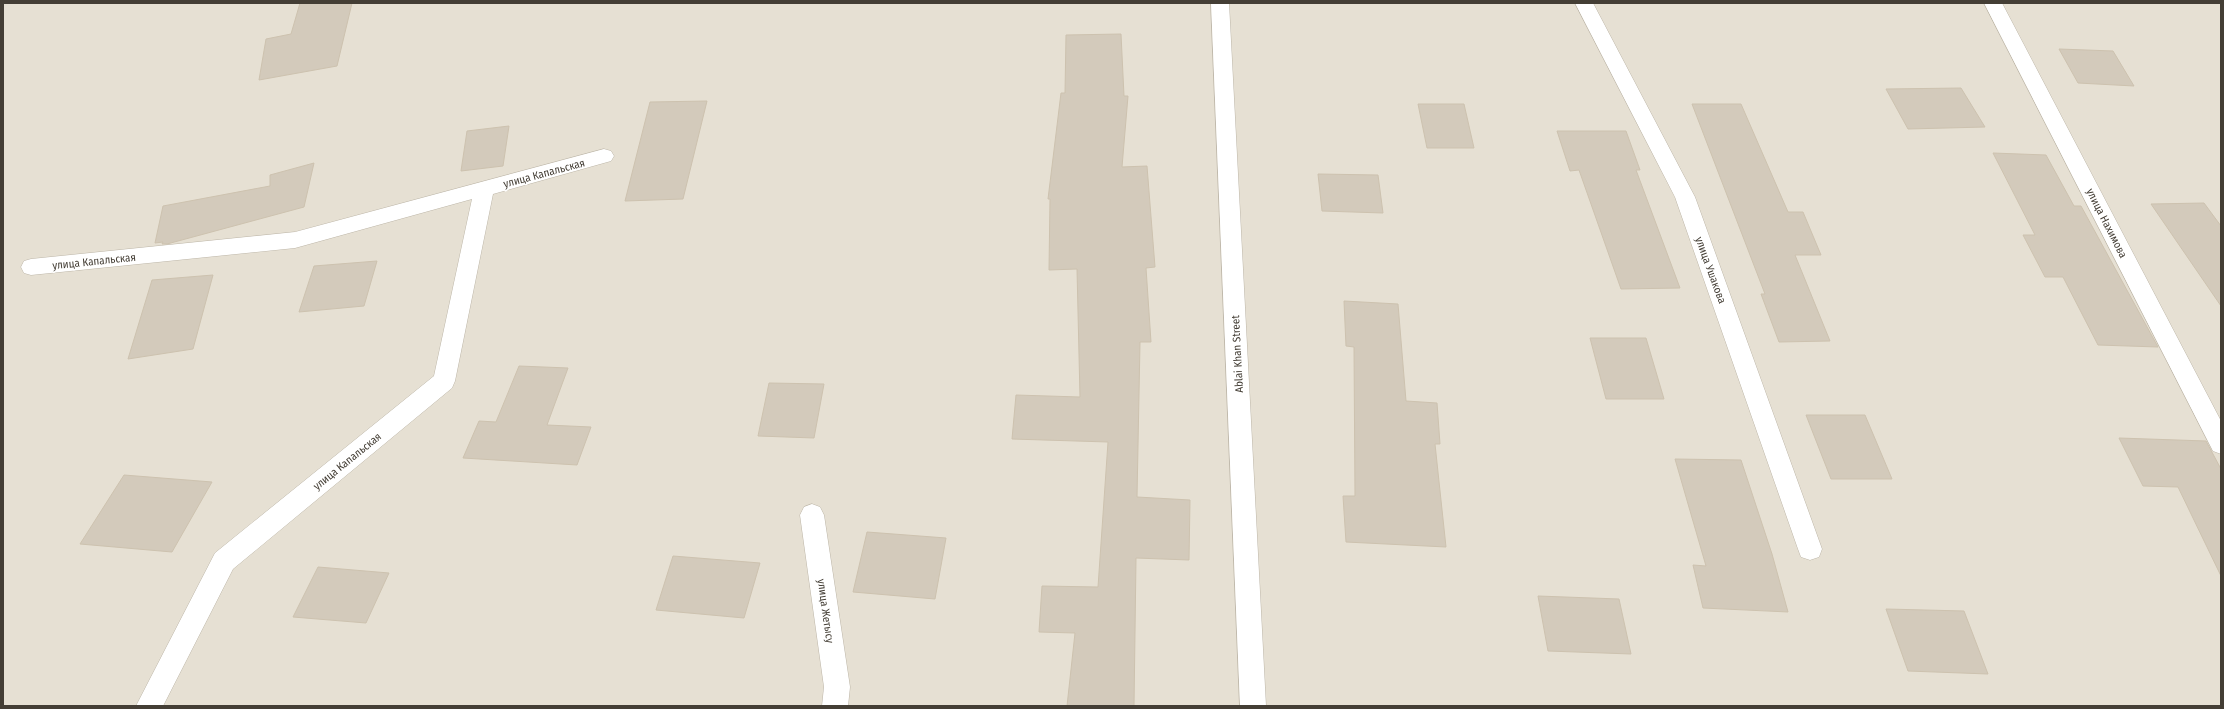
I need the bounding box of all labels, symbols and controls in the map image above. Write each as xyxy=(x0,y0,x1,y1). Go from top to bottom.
street label: улица Капальская xyxy=(502,156,586,191)
street label: улица Нахимова xyxy=(2083,186,2130,260)
street label: улица Ушакова xyxy=(1692,235,1729,305)
street label: улица Капальская xyxy=(52,251,136,272)
street label: Ablai Khan Street xyxy=(1229,314,1246,393)
street label: улица Капальская xyxy=(311,430,384,493)
street label: улица Жетысу xyxy=(815,578,836,644)

